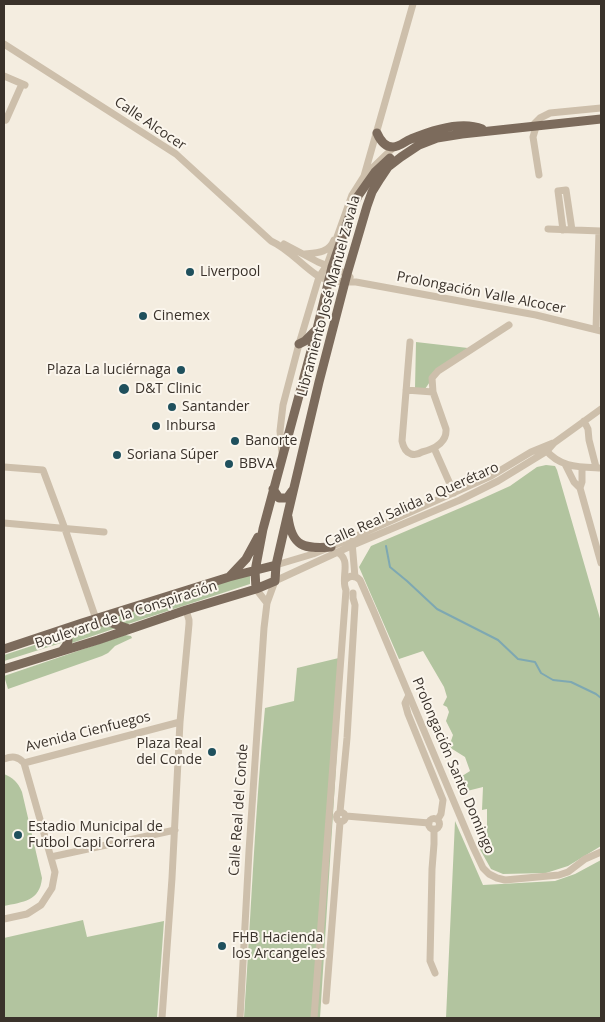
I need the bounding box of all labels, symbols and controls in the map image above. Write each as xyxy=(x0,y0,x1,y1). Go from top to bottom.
street label: Calle Alcocer xyxy=(111,94,189,154)
street label: Libramiento José Manuel Zavala xyxy=(294,194,364,398)
place label: Liverpool xyxy=(200,264,260,280)
marker: Liverpool xyxy=(184,266,196,278)
street label: Prolongación Valle Alcocer xyxy=(395,268,567,318)
place label: Cinemex xyxy=(153,308,210,324)
marker: Cinemex xyxy=(137,310,149,322)
place label: Plaza La luciérnaga xyxy=(47,362,171,378)
marker: Plaza La luciérnaga xyxy=(175,364,187,376)
place label: D&T Clinic xyxy=(135,381,201,397)
marker: D&T Clinic xyxy=(117,382,131,396)
place label: Santander xyxy=(182,399,250,415)
marker: Santander xyxy=(166,401,178,413)
place label: Inbursa xyxy=(166,418,216,434)
marker: Inbursa xyxy=(150,420,162,432)
place label: Banorte xyxy=(245,433,297,449)
marker: Banorte xyxy=(229,435,241,447)
place label: Soriana Súper xyxy=(127,447,219,463)
marker: Soriana Súper xyxy=(111,449,123,461)
place label: BBVA xyxy=(239,456,274,472)
marker: BBVA xyxy=(223,458,235,470)
street label: Calle Real Salida a Querétaro xyxy=(323,459,501,551)
street label: Boulevard de la Conspiración xyxy=(33,578,219,652)
street label: Prolongación Santo Domingo xyxy=(408,675,498,857)
street label: Avenida Cienfuegos xyxy=(24,708,152,756)
place label: Plaza Real del Conde xyxy=(136,736,202,769)
street label: Calle Real del Conde xyxy=(226,743,252,877)
marker: Plaza Real del Conde xyxy=(206,746,218,758)
place label: Estadio Municipal de Futbol Capi Correra xyxy=(28,819,163,852)
marker: Estadio Municipal de Futbol Capi Correra xyxy=(12,829,24,841)
place label: FHB Hacienda los Arcangeles xyxy=(232,930,325,962)
marker: FHB Hacienda los Arcangeles xyxy=(216,940,228,952)

